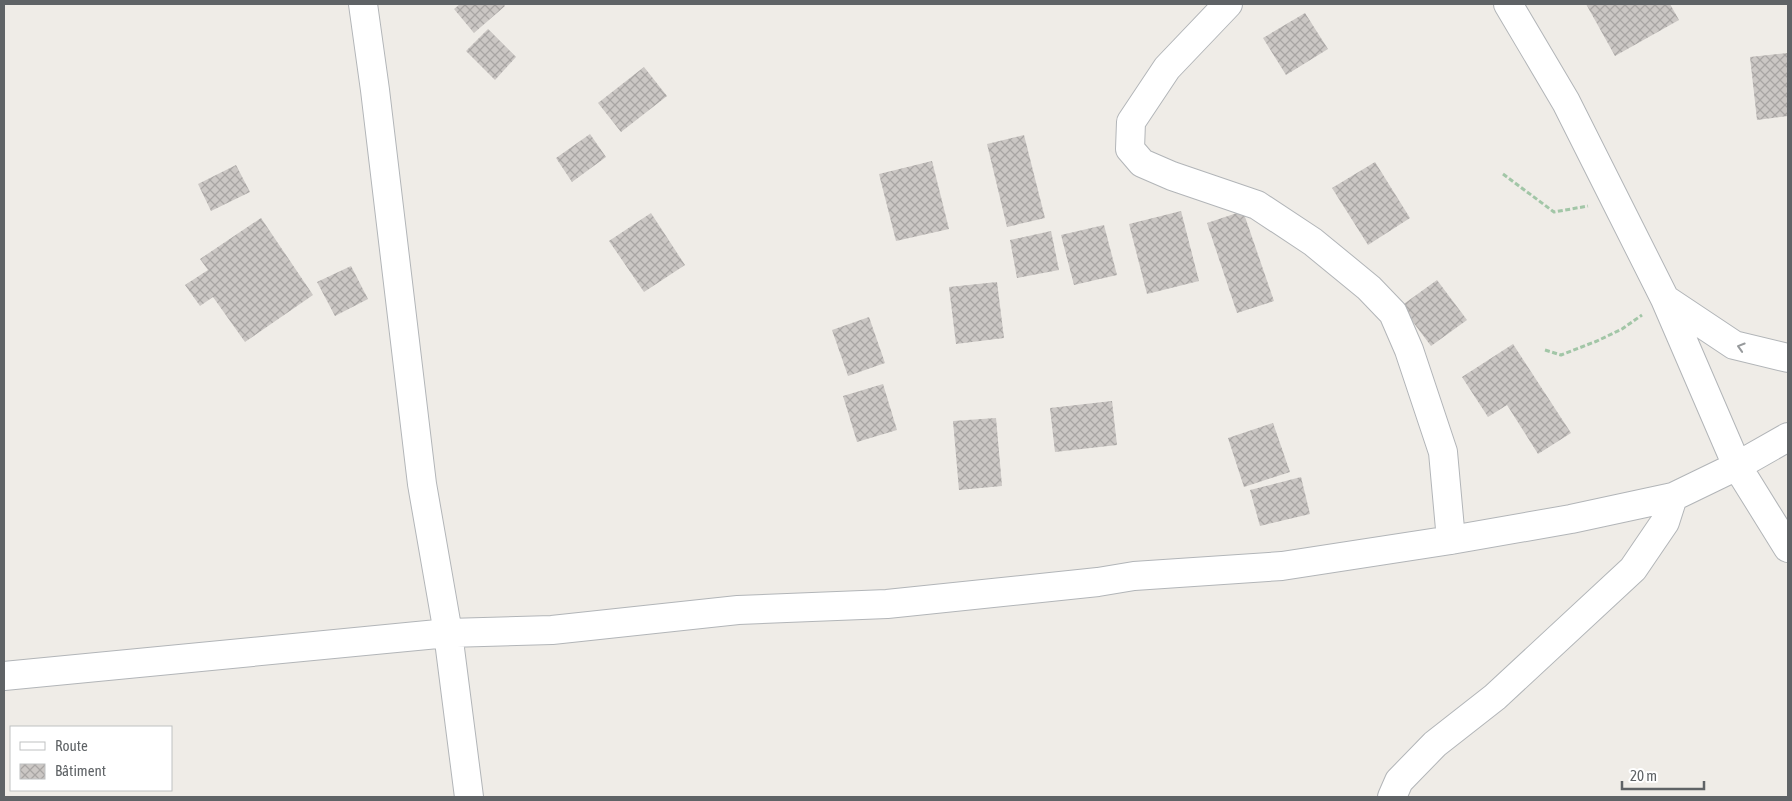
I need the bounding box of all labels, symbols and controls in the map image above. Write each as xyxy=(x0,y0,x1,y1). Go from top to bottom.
one-way arrow xyxy=(1737,342,1746,352)
legend xyxy=(10,726,172,791)
text: Route xyxy=(55,737,88,754)
scale bar xyxy=(1622,758,1704,790)
text: Bâtiment xyxy=(55,762,106,779)
text: 20 m xyxy=(1630,767,1657,784)

